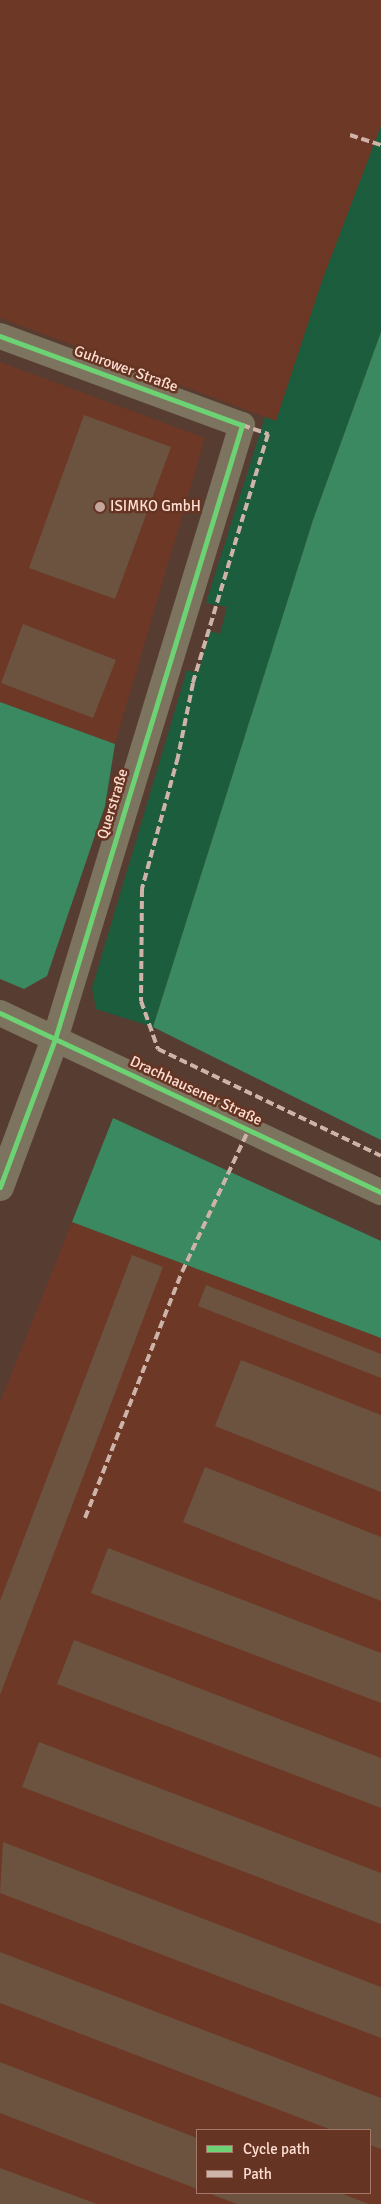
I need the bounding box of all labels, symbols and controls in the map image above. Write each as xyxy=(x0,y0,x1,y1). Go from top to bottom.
street label: Guhrower Straße xyxy=(72,342,180,396)
place label: ISIMKO GmbH xyxy=(110,498,201,516)
marker: ISIMKO GmbH xyxy=(94,501,106,513)
street label: Querstraße xyxy=(94,767,132,841)
street label: Drachhausener Straße xyxy=(127,1052,265,1130)
legend xyxy=(196,2129,371,2194)
text: Cycle path xyxy=(243,2140,310,2158)
text: Path xyxy=(243,2165,272,2183)

